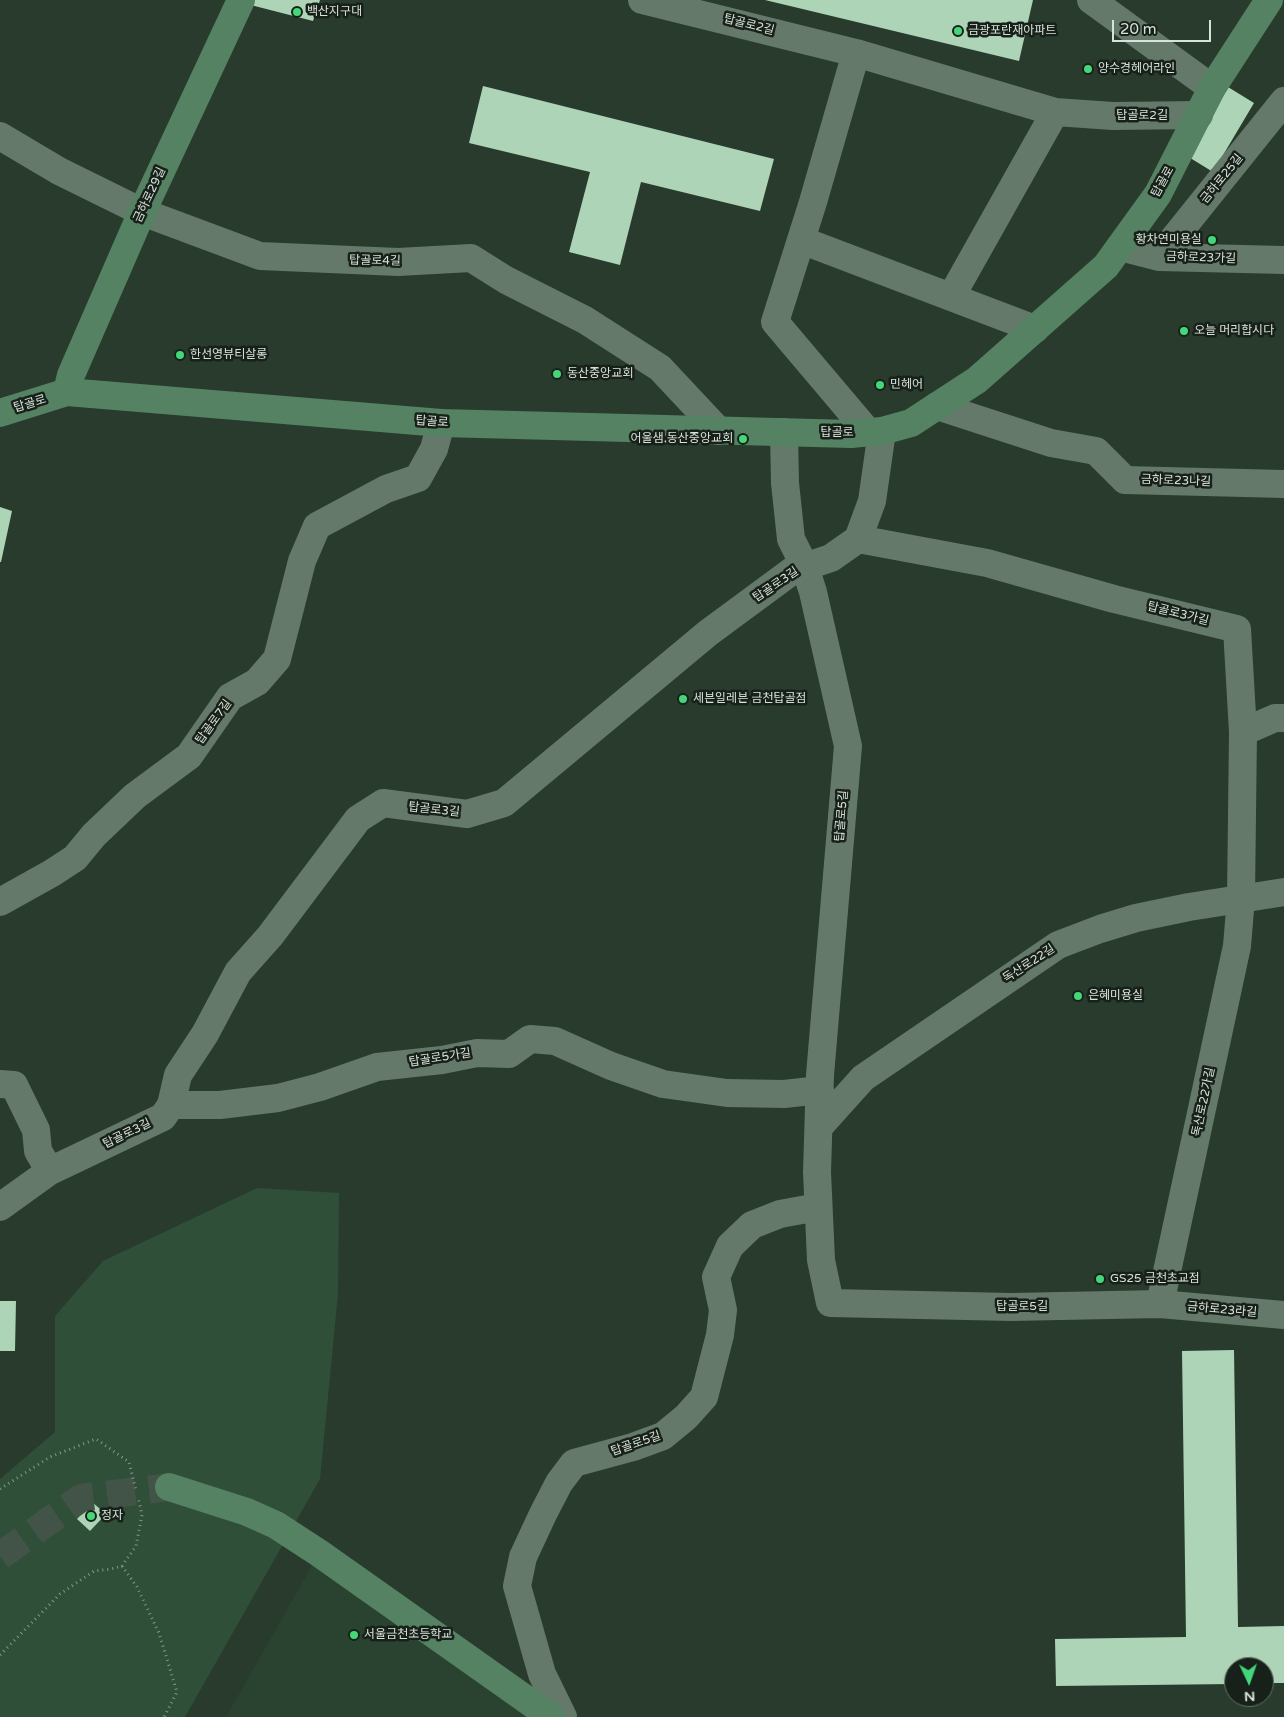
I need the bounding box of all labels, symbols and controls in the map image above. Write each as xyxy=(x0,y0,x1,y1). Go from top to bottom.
place label: 백산지구대 xyxy=(307,5,362,19)
marker: 백산지구대 xyxy=(291,6,303,18)
scale bar xyxy=(1114,10,1213,42)
street label: 탑골로2길 xyxy=(722,12,776,38)
text: 20 m xyxy=(1120,20,1157,38)
place label: 금광포란재아파트 xyxy=(968,24,1056,38)
marker: 금광포란재아파트 xyxy=(952,25,964,37)
place label: 양수경헤어라인 xyxy=(1098,62,1175,76)
marker: 양수경헤어라인 xyxy=(1082,63,1094,75)
street label: 탑골로2길 xyxy=(1116,109,1168,123)
street label: 금하로25길 xyxy=(1198,151,1246,207)
street label: 탑골로 xyxy=(1149,164,1177,200)
street label: 금하로29길 xyxy=(131,165,169,225)
place label: 황차연미용실 xyxy=(1136,233,1202,247)
marker: 황차연미용실 xyxy=(1206,234,1218,246)
street label: 금하로23가길 xyxy=(1166,250,1236,266)
street label: 탑골로4길 xyxy=(349,253,401,269)
place label: 오늘 머리합시다 xyxy=(1194,324,1274,338)
marker: 오늘 머리합시다 xyxy=(1178,325,1190,337)
place label: 한선영뷰티살롱 xyxy=(190,348,267,362)
marker: 한선영뷰티살롱 xyxy=(174,349,186,361)
place label: 동산중앙교회 xyxy=(567,367,633,381)
marker: 동산중앙교회 xyxy=(551,368,563,380)
place label: 민헤어 xyxy=(890,378,923,392)
marker: 민헤어 xyxy=(874,379,886,391)
street label: 탑골로 xyxy=(12,392,48,416)
street label: 탑골로 xyxy=(415,414,449,430)
street label: 탑골로 xyxy=(820,426,854,440)
place label: 어울샘.동산중앙교회 xyxy=(631,432,733,446)
marker: 어울샘.동산중앙교회 xyxy=(737,433,749,445)
street label: 금하로23나길 xyxy=(1141,473,1211,489)
street label: 탑골로3길 xyxy=(751,565,801,605)
street label: 탑골로3가길 xyxy=(1146,599,1210,629)
place label: 세븐일레븐 금천탑골점 xyxy=(693,692,807,706)
marker: 세븐일레븐 금천탑골점 xyxy=(677,693,689,705)
street label: 탑골로7길 xyxy=(193,697,235,747)
street label: 탑골로5길 xyxy=(833,790,851,842)
street label: 탑골로3길 xyxy=(408,800,460,820)
street label: 독산로22길 xyxy=(1000,942,1058,986)
place label: 은혜미용실 xyxy=(1088,989,1143,1003)
marker: 은혜미용실 xyxy=(1072,990,1084,1002)
street label: 탑골로5가길 xyxy=(408,1046,472,1070)
street label: 독산로22가길 xyxy=(1190,1066,1218,1138)
street label: 탑골로3길 xyxy=(101,1116,153,1152)
place label: GS25 금천초교점 xyxy=(1110,1272,1200,1286)
marker: GS25 금천초교점 xyxy=(1094,1273,1106,1285)
street label: 탑골로5길 xyxy=(996,1300,1048,1314)
street label: 금하로23라길 xyxy=(1186,1300,1258,1320)
street label: 탑골로5길 xyxy=(609,1429,663,1459)
place label: 정자 xyxy=(101,1509,123,1523)
marker: 정자 xyxy=(85,1510,97,1522)
place label: 서울금천초등학교 xyxy=(364,1628,452,1642)
marker: 서울금천초등학교 xyxy=(348,1629,360,1641)
north arrow xyxy=(1224,1657,1274,1707)
text: N xyxy=(1244,1688,1256,1705)

